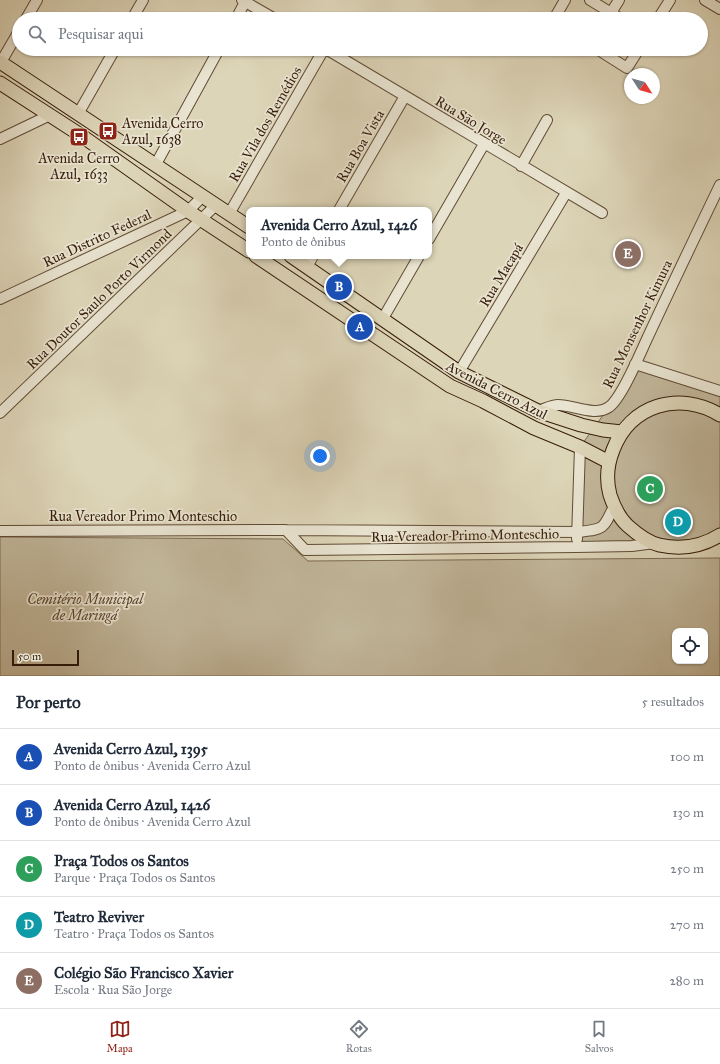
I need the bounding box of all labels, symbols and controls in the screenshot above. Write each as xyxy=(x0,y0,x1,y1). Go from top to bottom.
search box xyxy=(12,12,708,56)
icon: search xyxy=(26,23,48,45)
text: Pesquisar aqui xyxy=(58,25,144,43)
street label: Rua Vila dos Remédios xyxy=(225,63,306,185)
north arrow xyxy=(624,68,660,104)
street label: Rua São Jorge xyxy=(431,92,510,149)
street label: Rua Boa Vista xyxy=(333,107,388,186)
place label: Avenida Cerro Azul, 1638 xyxy=(121,115,204,148)
bus stop icon: Avenida Cerro Azul, 1638 xyxy=(97,120,119,142)
bus stop icon: Avenida Cerro Azul, 1633 xyxy=(68,126,90,148)
place label: Avenida Cerro Azul, 1633 xyxy=(37,150,120,183)
street label: Rua Distrito Federal xyxy=(40,206,154,271)
popup xyxy=(246,207,432,259)
text: Avenida Cerro Azul, 1426 xyxy=(261,216,417,234)
street label: Rua Doutor Saulo Porto Virmond xyxy=(23,226,175,373)
text: Ponto de ônibus xyxy=(261,234,346,250)
pin: E xyxy=(615,239,641,269)
street label: Rua Macapá xyxy=(476,240,527,310)
street label: Rua Monsenhor Kimura xyxy=(599,257,676,391)
pin: B xyxy=(326,272,352,302)
pin: A xyxy=(347,312,373,342)
street label: Avenida Cerro Azul xyxy=(442,357,551,423)
your location xyxy=(310,446,330,466)
pin: C xyxy=(637,474,663,504)
pin: D xyxy=(665,507,691,537)
street label: Rua Vereador Primo Monteschio xyxy=(49,508,237,525)
street label: Rua Vereador Primo Monteschio xyxy=(371,525,559,546)
park label: Cemitério Municipal de Maringá xyxy=(27,591,144,624)
map controls xyxy=(672,628,708,664)
button: locate xyxy=(672,628,708,664)
scale bar xyxy=(12,648,79,667)
text: 50 m xyxy=(18,650,41,663)
text: Por perto xyxy=(16,692,81,713)
text: 5 resultados xyxy=(642,694,704,710)
text: Avenida Cerro Azul, 1395 xyxy=(54,740,208,758)
text: A xyxy=(25,749,33,765)
text: 100 m xyxy=(670,749,704,765)
text: Ponto de ônibus · Avenida Cerro Azul xyxy=(54,758,251,774)
text: Avenida Cerro Azul, 1426 xyxy=(54,796,210,814)
text: B xyxy=(25,805,33,821)
text: 130 m xyxy=(672,805,704,821)
text: Ponto de ônibus · Avenida Cerro Azul xyxy=(54,814,251,830)
text: Praça Todos os Santos xyxy=(54,852,189,870)
text: C xyxy=(25,861,33,877)
text: 250 m xyxy=(670,861,704,877)
text: Parque · Praça Todos os Santos xyxy=(54,870,215,886)
text: Teatro Reviver xyxy=(54,908,144,926)
text: D xyxy=(24,917,34,933)
text: 270 m xyxy=(670,917,704,933)
text: Teatro · Praça Todos os Santos xyxy=(54,926,214,942)
text: Colégio São Francisco Xavier xyxy=(54,964,234,982)
text: E xyxy=(24,973,34,989)
text: 280 m xyxy=(669,973,704,989)
text: Escola · Rua São Jorge xyxy=(54,982,172,998)
tab: Mapa xyxy=(107,1018,133,1055)
tab: Rotas xyxy=(346,1018,372,1055)
tab: Salvos xyxy=(585,1018,613,1055)

